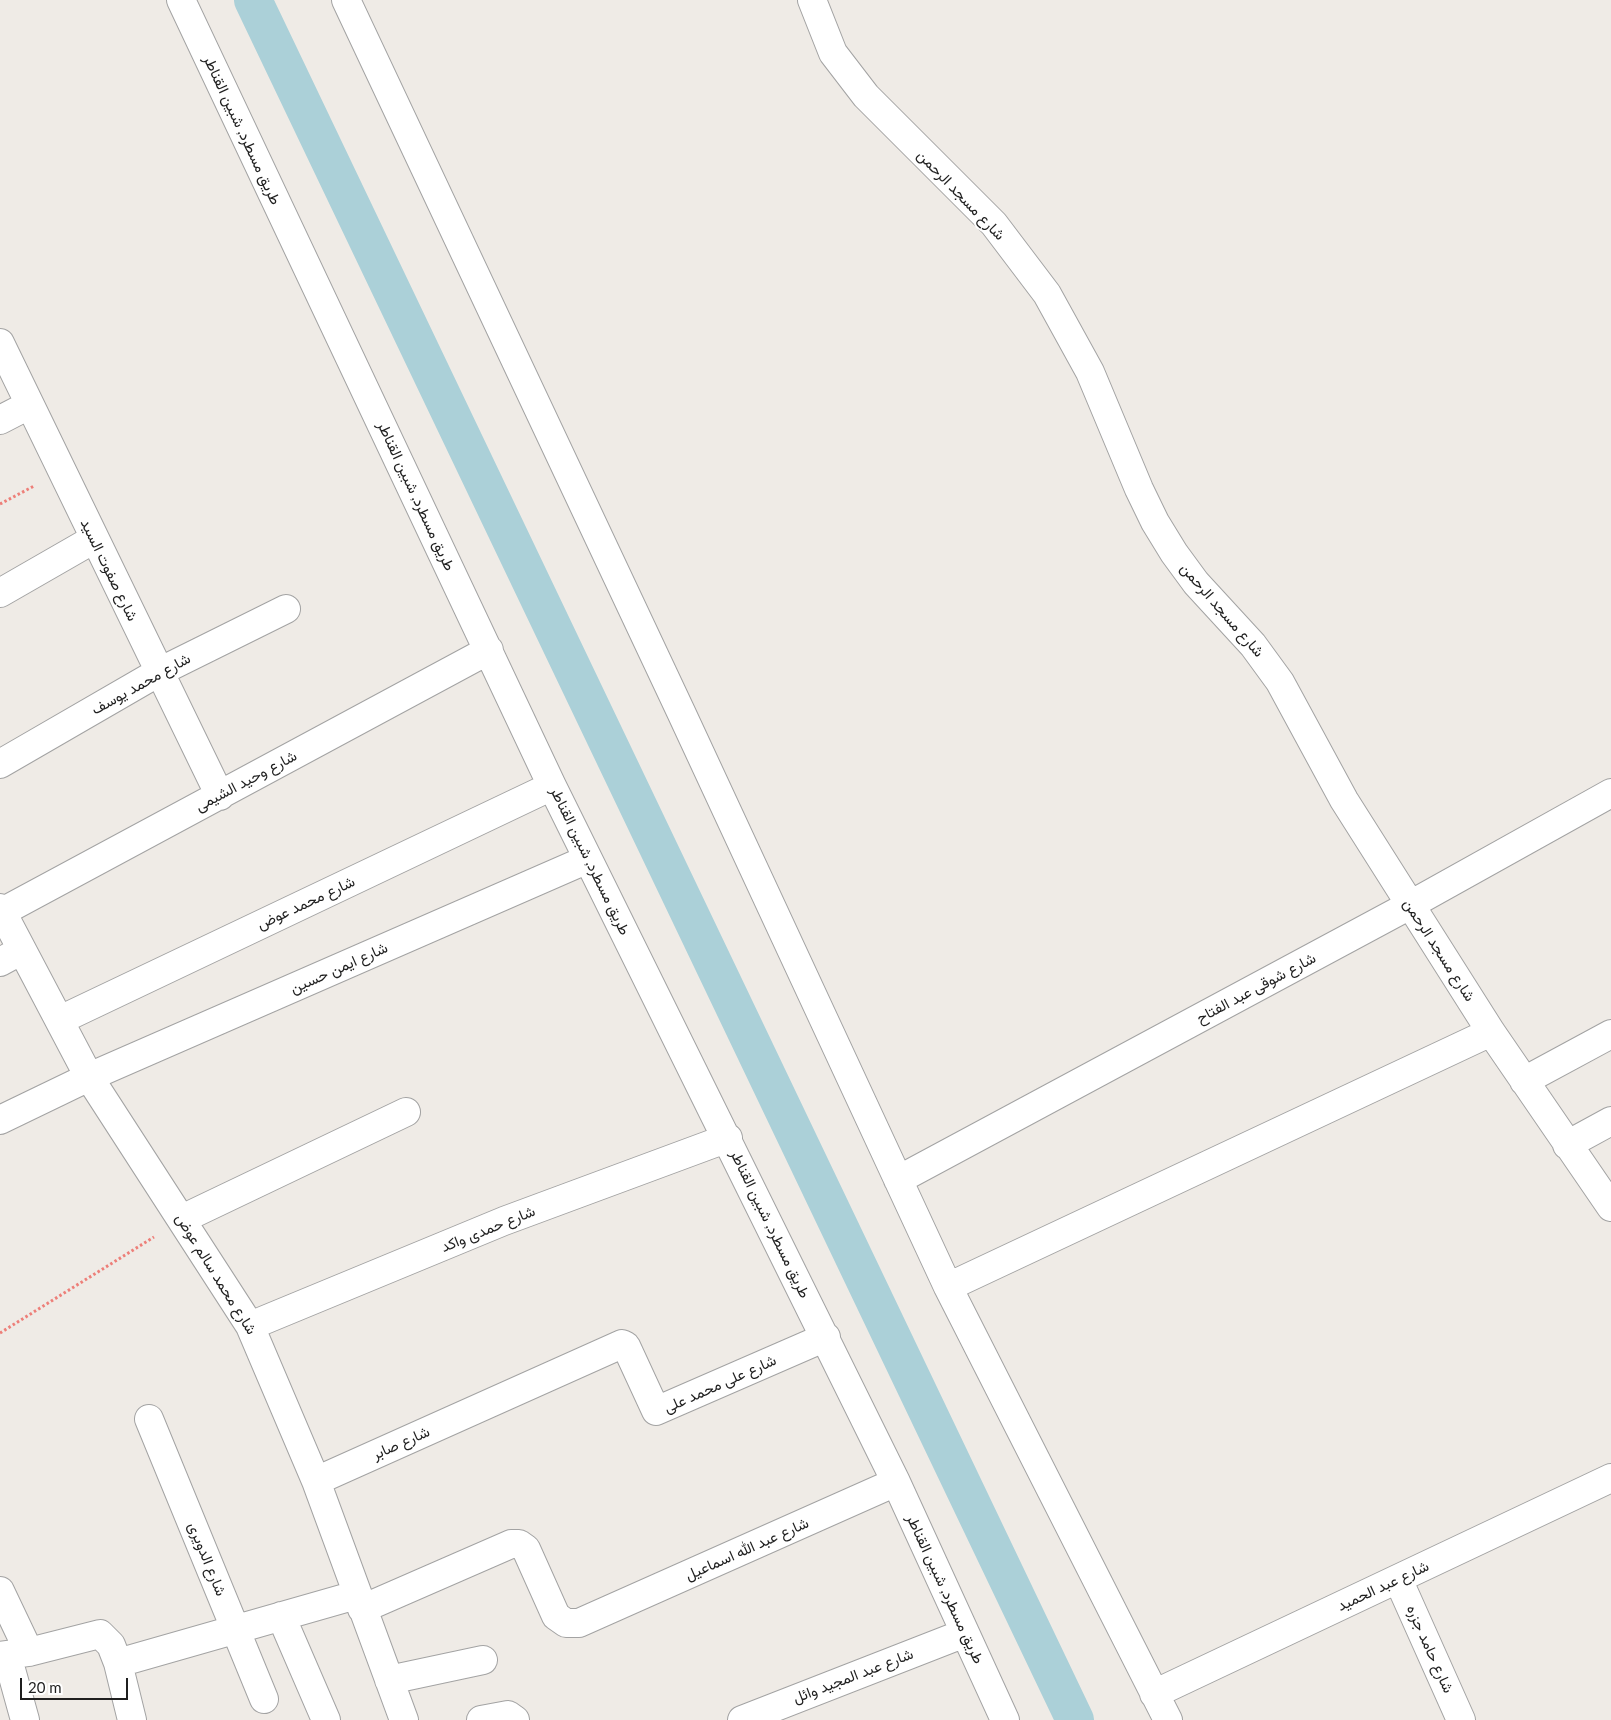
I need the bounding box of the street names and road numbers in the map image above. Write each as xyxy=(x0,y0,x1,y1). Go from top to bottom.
street label: طريق مسطرد, شبين القناطر xyxy=(199,52,285,208)
street label: شارع مسجد الرحمن xyxy=(913,146,1009,244)
street label: طريق مسطرد, شبين القناطر xyxy=(373,418,459,574)
street label: شارع صفوت السيد xyxy=(76,516,142,624)
street label: شارع مسجد الرحمن xyxy=(1176,559,1268,661)
street label: شارع محمد يوسف xyxy=(88,649,194,719)
street label: شارع وحيد الشيمى xyxy=(192,747,300,815)
street label: طريق مسطرد, شبين القناطر xyxy=(546,784,634,938)
street label: شارع محمد عوض xyxy=(254,872,358,934)
street label: شارع مسجد الرحمن xyxy=(1399,895,1479,1005)
street label: شارع ايمن حسين xyxy=(287,938,391,998)
street label: شارع شوقى عبد الفتاح xyxy=(1193,949,1319,1027)
street label: طريق مسطرد, شبين القناطر xyxy=(726,1147,814,1301)
street label: شارع حمدى واكد xyxy=(438,1202,538,1256)
street label: شارع محمد سالم عوض xyxy=(171,1210,261,1338)
street label: شارع على محمد على xyxy=(661,1351,779,1417)
street label: شارع صابر xyxy=(370,1422,432,1464)
street label: طريق مسطرد, شبين القناطر xyxy=(902,1511,988,1667)
street label: شارع عبد الله اسماعيل xyxy=(682,1514,812,1584)
street label: شارع الدويرى xyxy=(184,1519,230,1599)
street label: شارع عبد الحميد xyxy=(1334,1557,1432,1615)
street label: شارع حامد جزره xyxy=(1403,1602,1457,1696)
street label: شارع عبد المجيد وائل xyxy=(790,1645,916,1707)

